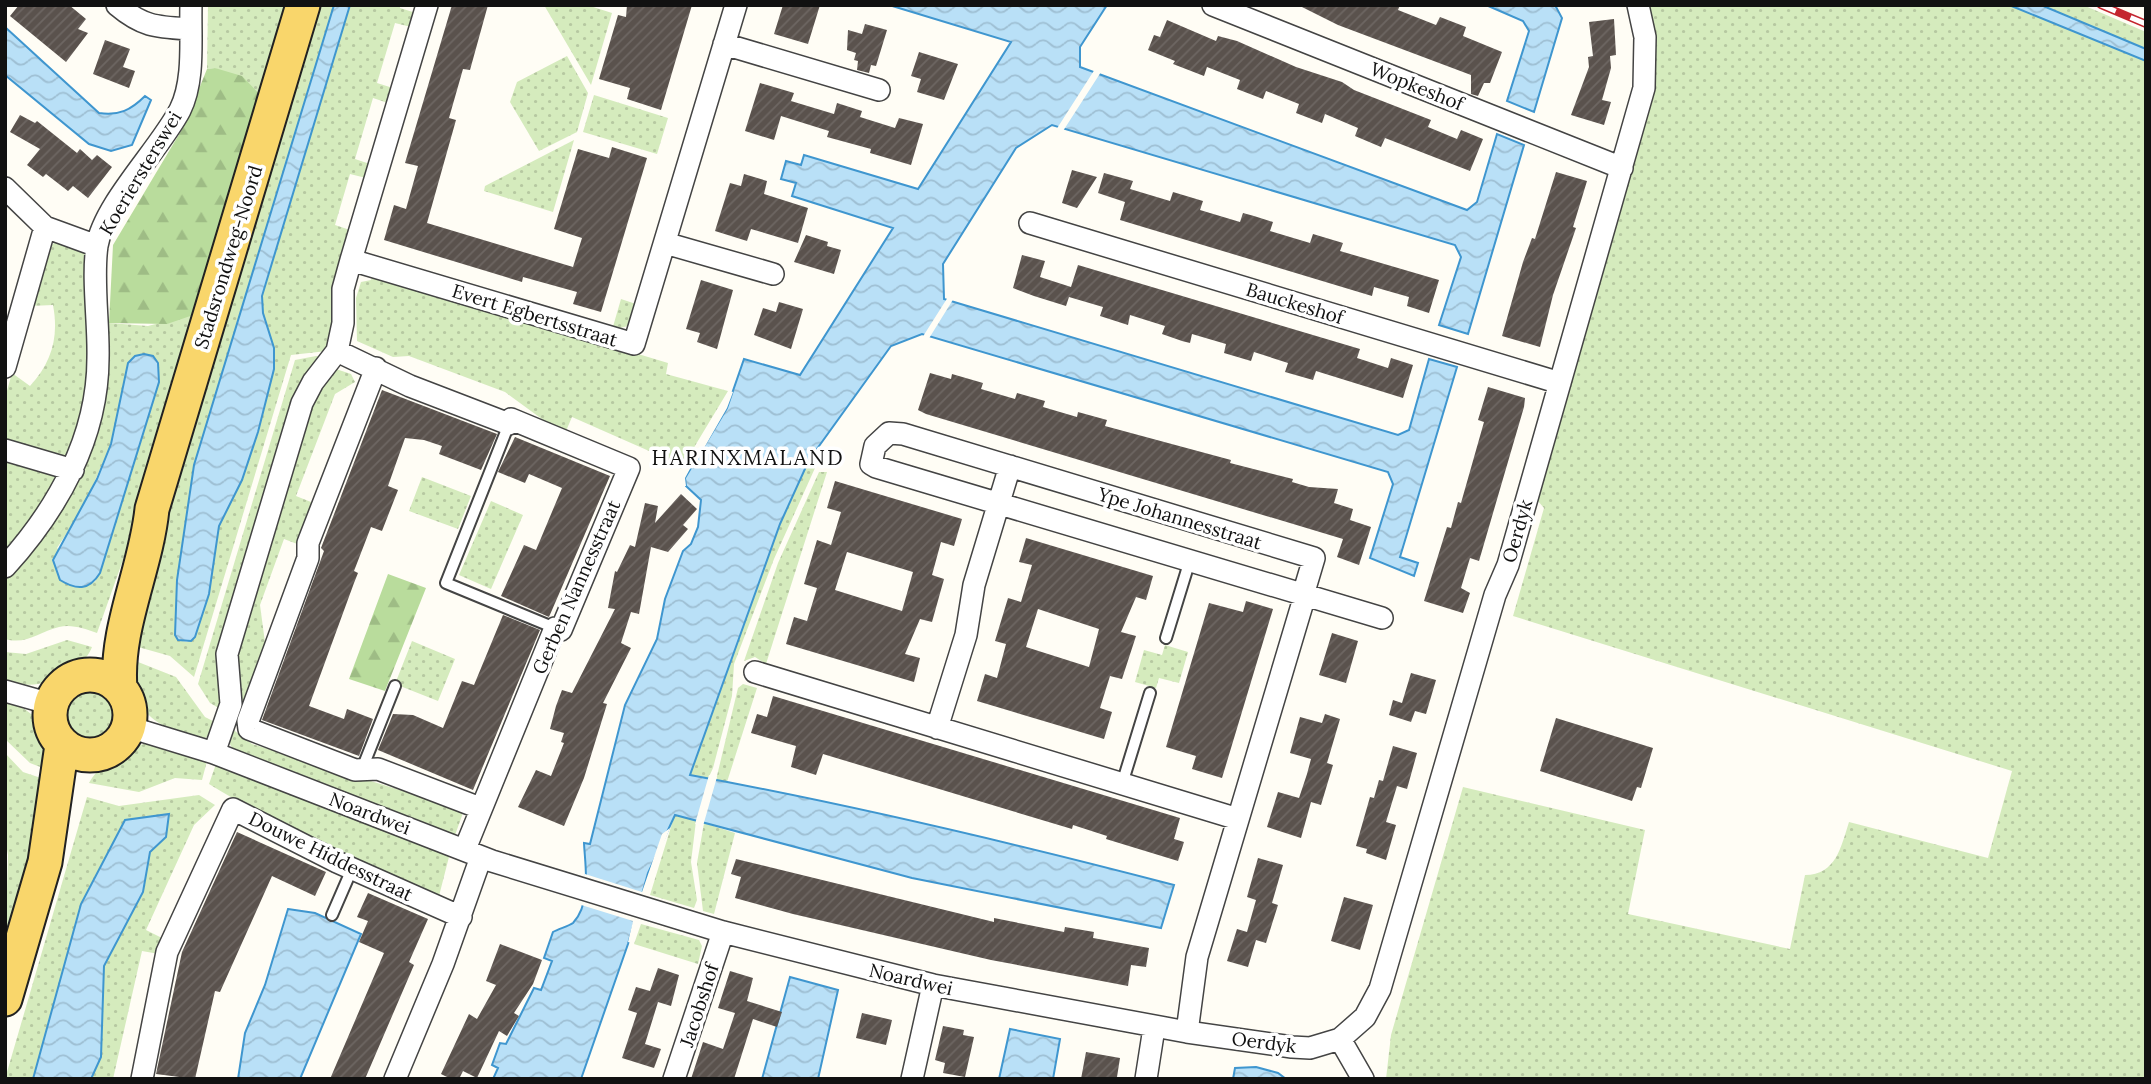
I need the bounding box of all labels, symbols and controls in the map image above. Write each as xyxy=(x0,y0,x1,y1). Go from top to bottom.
street label: Wopkeshof xyxy=(1367,56,1469,116)
street label: Koeriersterswei xyxy=(94,107,186,239)
street label: Stadsrondweg-Noord xyxy=(189,162,267,352)
street label: Bauckeshof xyxy=(1243,277,1348,330)
street label: Evert Egbertsstraat xyxy=(449,278,621,352)
district label: HARINXMALAND xyxy=(651,444,845,471)
street label: Ype Johannesstraat xyxy=(1094,481,1266,555)
street label: Gerben Nannesstraat xyxy=(527,496,626,678)
street label: Oerdyk xyxy=(1497,496,1538,565)
street label: Noardwei xyxy=(326,787,414,839)
street label: Douwe Hiddesstraat xyxy=(245,806,418,906)
street label: Noardwei xyxy=(867,958,955,1000)
street label: Jacobshof xyxy=(674,959,724,1051)
street label: Oerdyk xyxy=(1230,1026,1298,1058)

